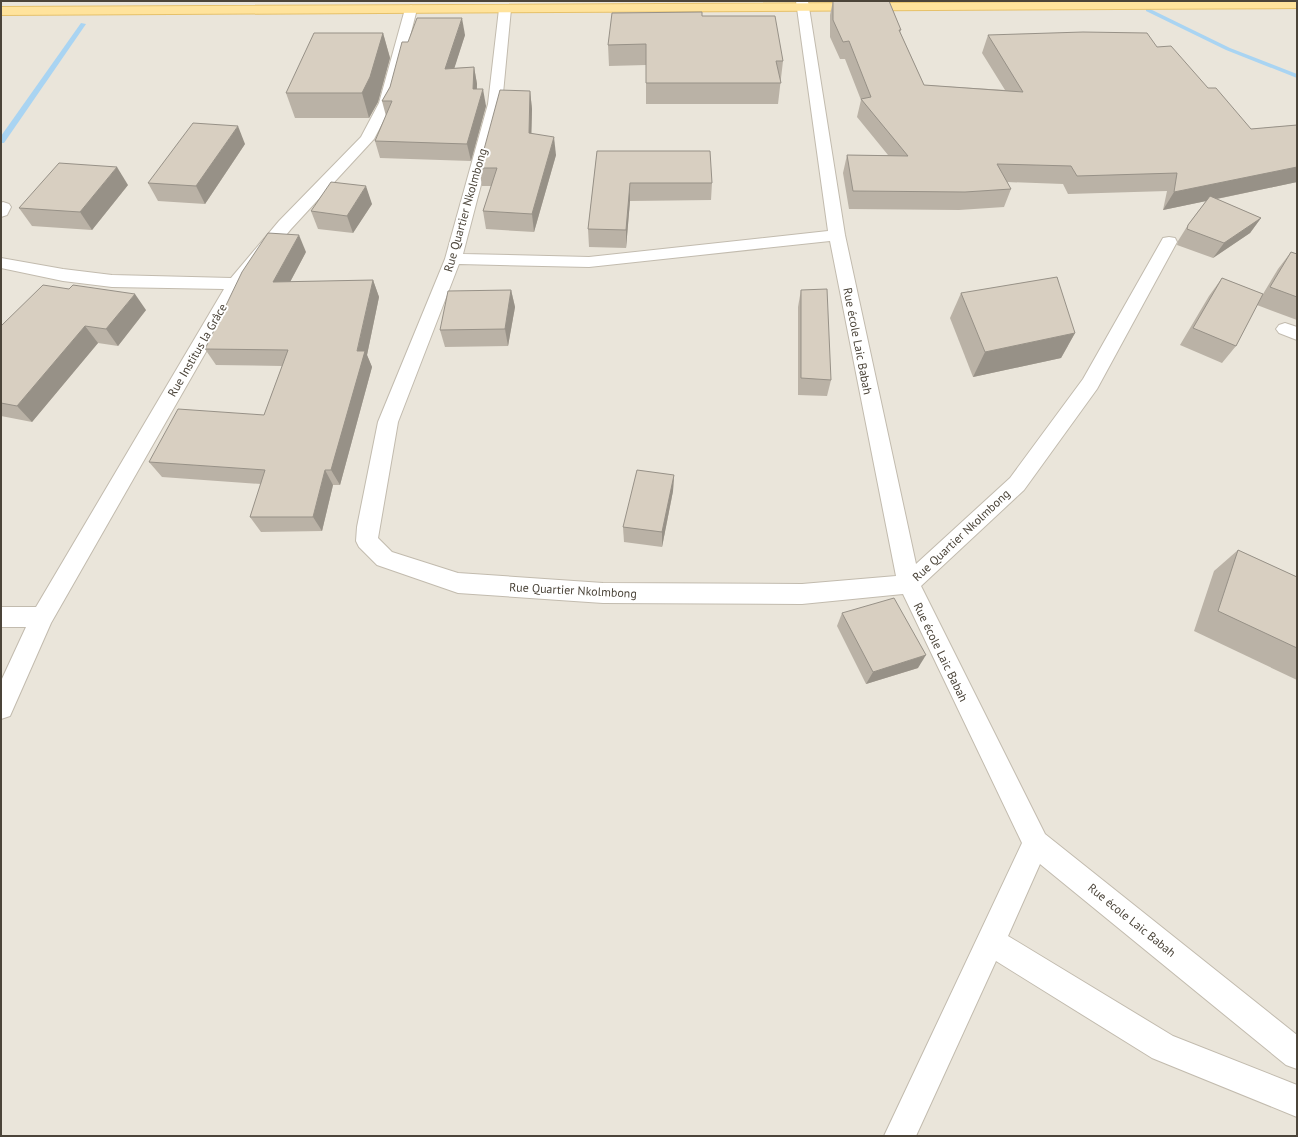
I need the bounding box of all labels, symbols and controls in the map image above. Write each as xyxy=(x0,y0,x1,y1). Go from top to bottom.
street label: Rue Quartier Nkolmbong xyxy=(440,147,490,273)
street label: Rue école Laic Babah xyxy=(840,286,876,396)
street label: Rue Institus la Grâce xyxy=(164,301,230,399)
street label: Rue Quartier Nkolmbong xyxy=(909,486,1013,584)
street label: Rue Quartier Nkolmbong xyxy=(509,579,637,601)
street label: Rue école Laic Babah xyxy=(910,600,972,704)
street label: Rue école Laic Babah xyxy=(1085,880,1179,960)

